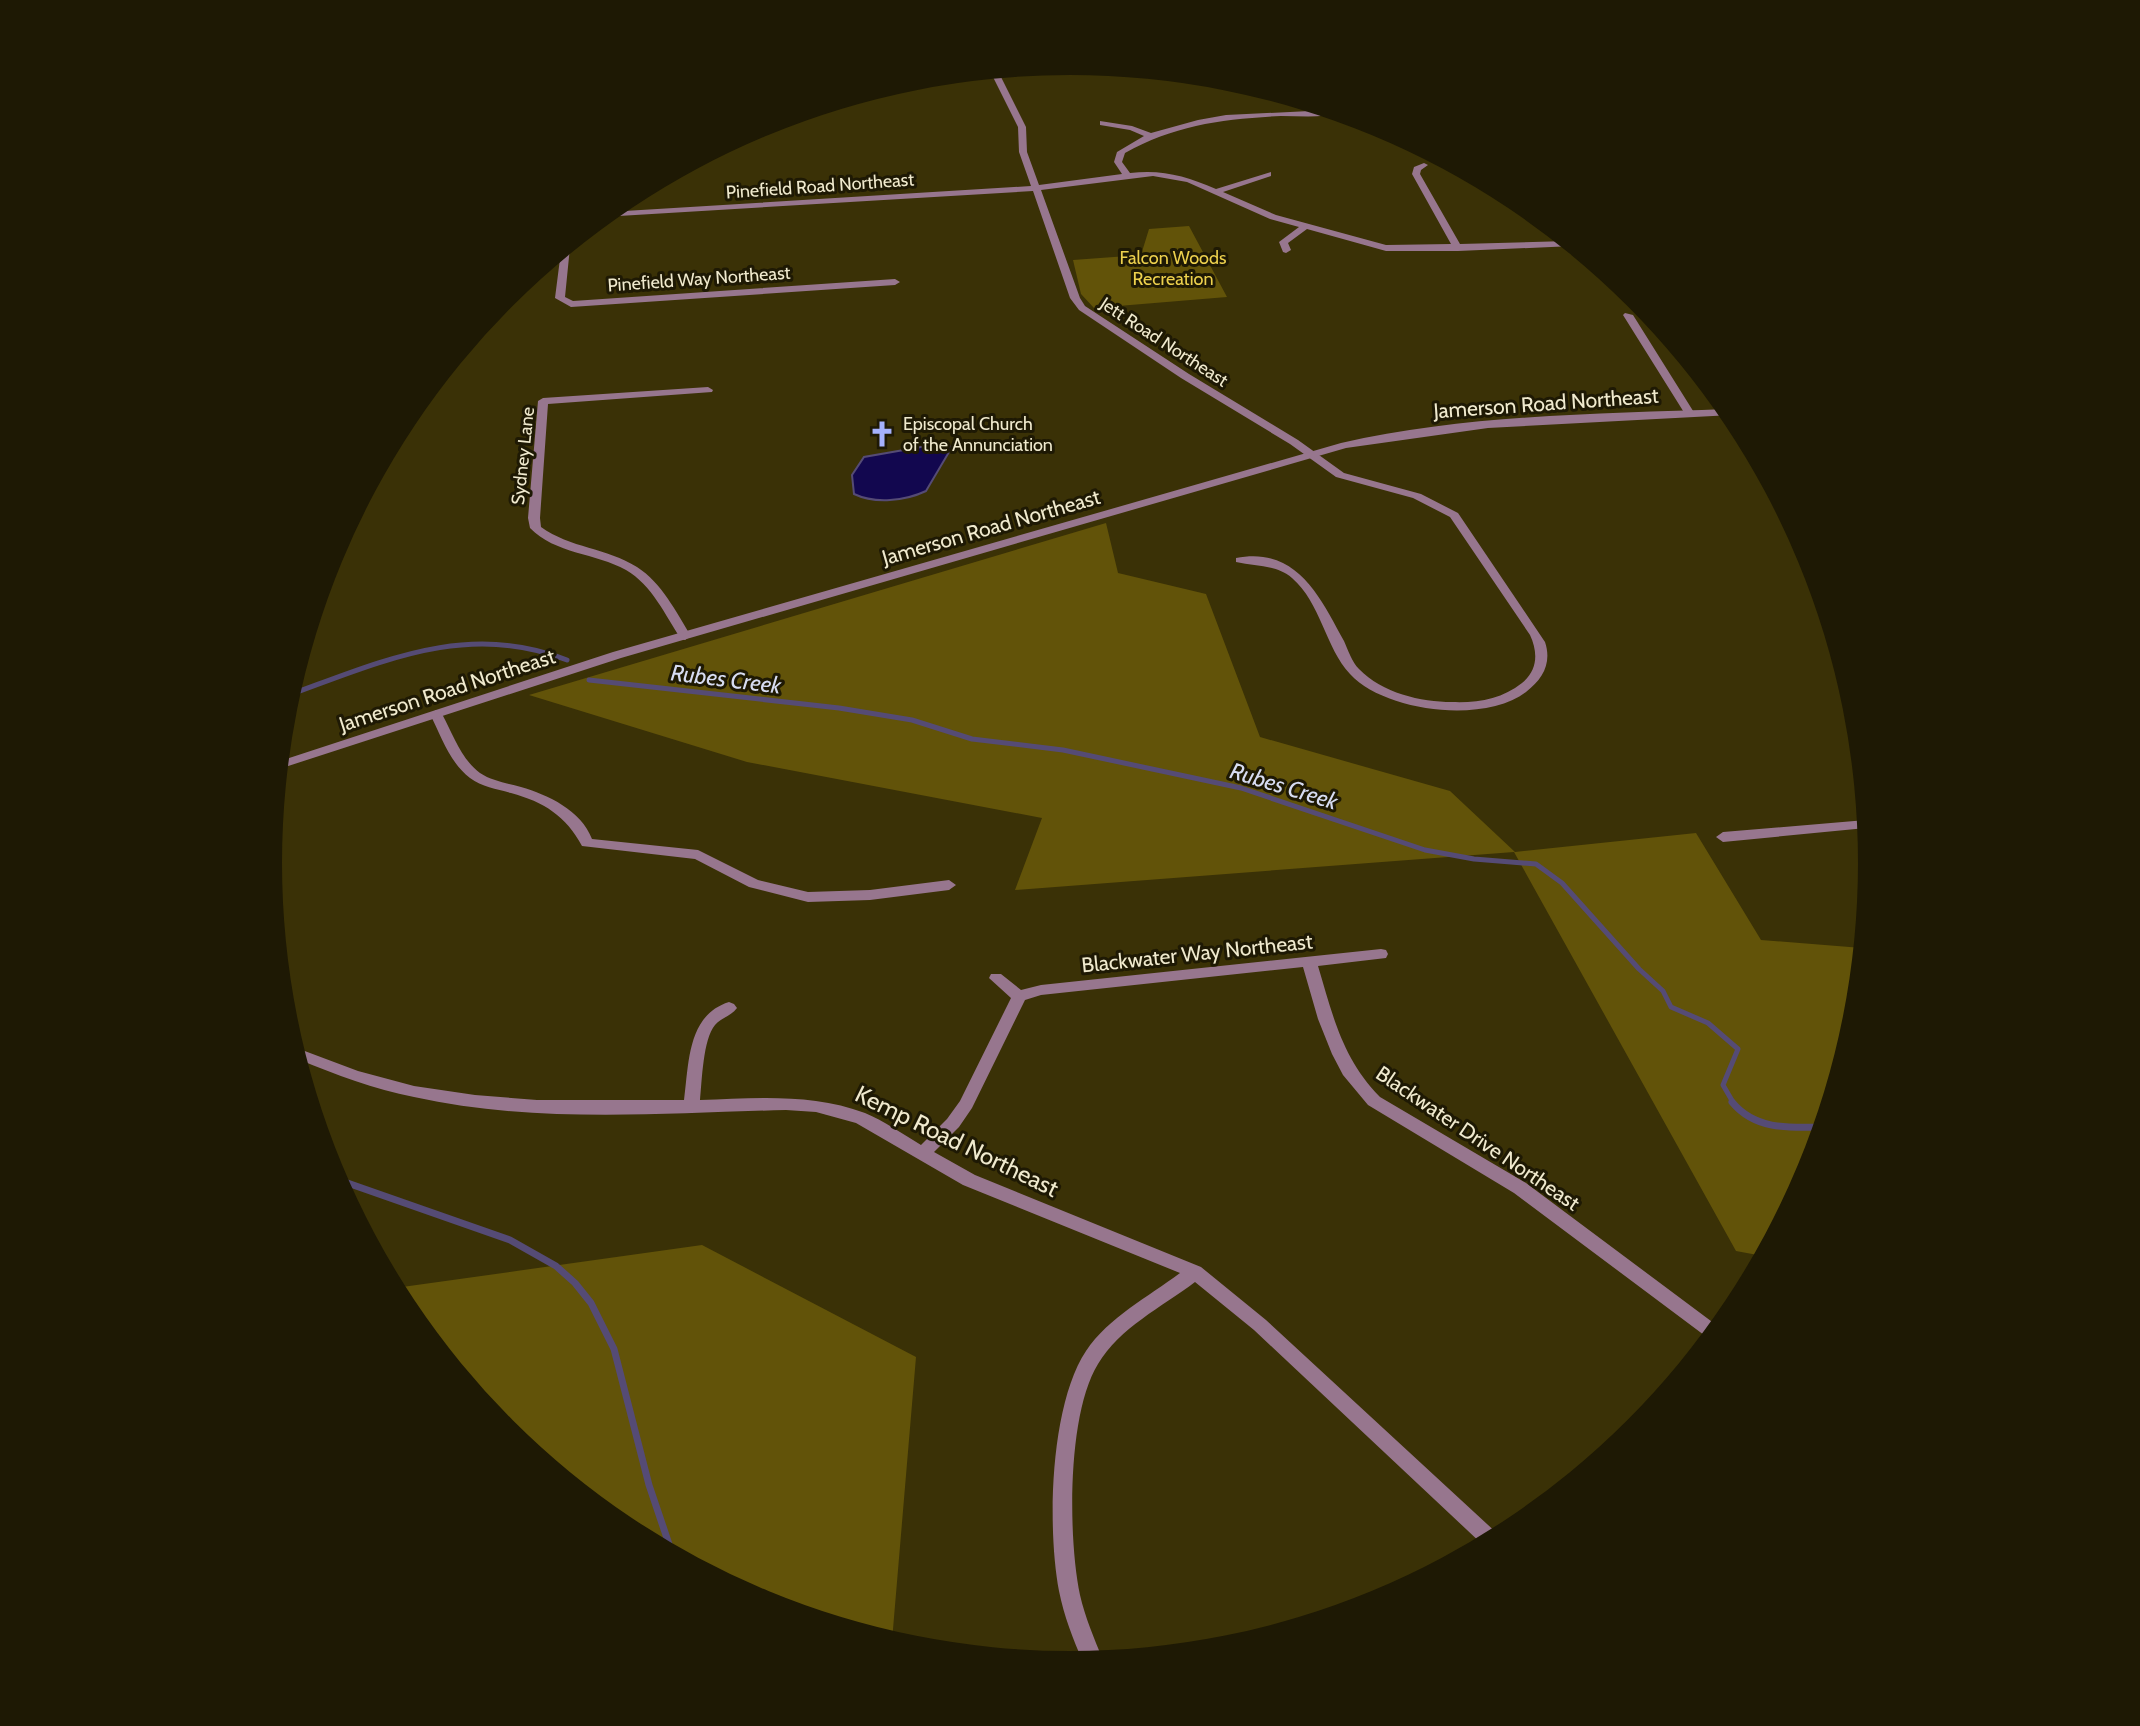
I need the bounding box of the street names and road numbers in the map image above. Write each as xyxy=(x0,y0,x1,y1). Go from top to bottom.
street label: Pinefield Road Northeast xyxy=(725,168,915,204)
street label: Pinefield Way Northeast xyxy=(607,262,791,296)
street label: Jett Road Northeast xyxy=(1095,292,1232,392)
street label: Jamerson Road Northeast xyxy=(1432,383,1659,423)
street label: Sydney Lane xyxy=(507,406,539,506)
street label: Jamerson Road Northeast xyxy=(878,484,1103,570)
street label: Jamerson Road Northeast xyxy=(335,643,558,737)
street label: Blackwater Way Northeast xyxy=(1080,928,1314,978)
street label: Blackwater Drive Northeast xyxy=(1371,1061,1585,1215)
street label: Kemp Road Northeast xyxy=(851,1079,1063,1203)

